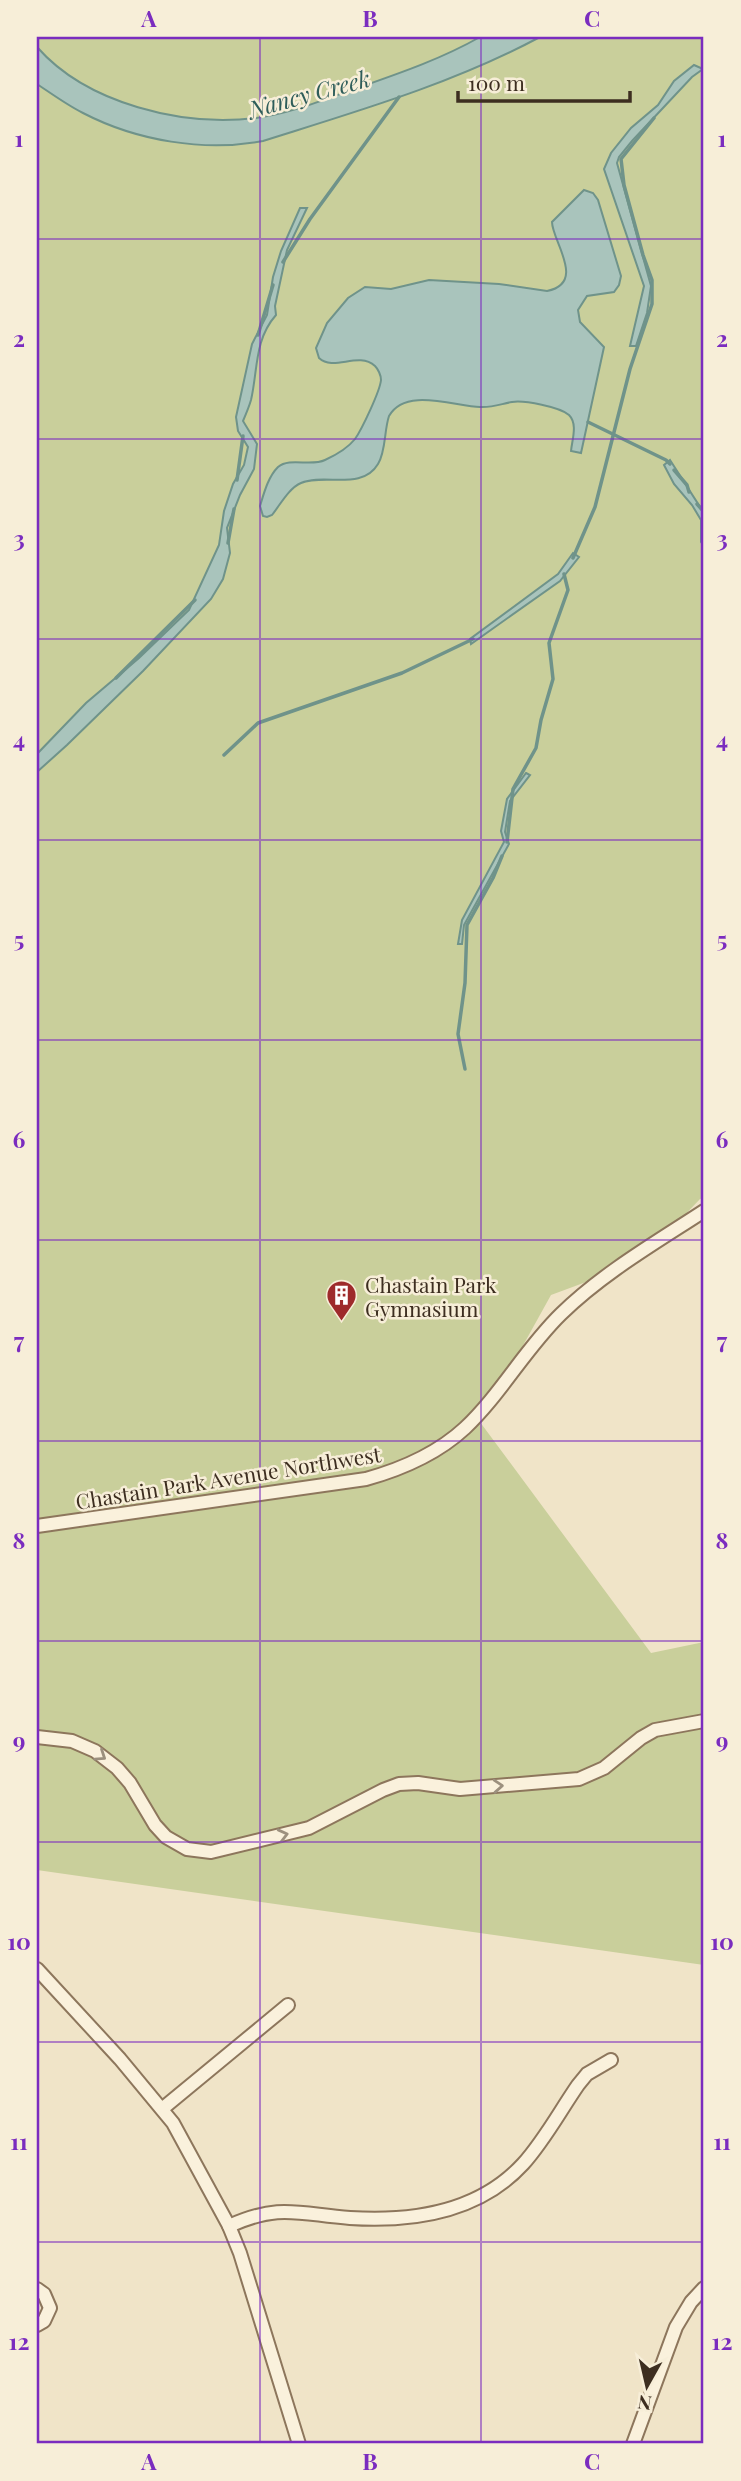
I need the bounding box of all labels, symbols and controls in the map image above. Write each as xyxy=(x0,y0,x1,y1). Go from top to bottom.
text: A xyxy=(140,2,157,33)
text: B xyxy=(362,2,378,33)
text: C xyxy=(584,2,600,33)
scale bar xyxy=(458,60,629,104)
water label: Nancy Creek xyxy=(243,62,373,125)
text: 100 m xyxy=(468,68,525,96)
text: 1 xyxy=(15,122,24,153)
text: 1 xyxy=(718,122,727,153)
text: 2 xyxy=(13,322,25,353)
text: 2 xyxy=(716,322,728,353)
text: 3 xyxy=(13,522,25,553)
text: 3 xyxy=(716,522,728,553)
text: 4 xyxy=(13,723,25,754)
text: 4 xyxy=(716,723,728,754)
text: 5 xyxy=(14,923,24,954)
text: 5 xyxy=(717,923,727,954)
text: 6 xyxy=(13,1123,26,1154)
text: 6 xyxy=(716,1123,729,1154)
place label: Chastain Park Gymnasium xyxy=(365,1270,497,1322)
building icon: Chastain Park Gymnasium xyxy=(325,1279,359,1323)
text: 7 xyxy=(14,1324,25,1355)
text: 7 xyxy=(717,1324,728,1355)
street label: Chastain Park Avenue Northwest xyxy=(73,1439,383,1515)
text: 8 xyxy=(13,1524,25,1555)
text: 8 xyxy=(716,1524,728,1555)
text: 9 xyxy=(13,1724,25,1755)
text: 9 xyxy=(716,1724,728,1755)
one-way arrow xyxy=(93,1747,106,1760)
one-way arrow xyxy=(493,1779,504,1794)
one-way arrow xyxy=(277,1829,289,1843)
text: 10 xyxy=(7,1925,31,1956)
text: 10 xyxy=(710,1925,734,1956)
text: 11 xyxy=(10,2125,28,2156)
text: 11 xyxy=(713,2125,731,2156)
text: 12 xyxy=(9,2325,29,2356)
text: 12 xyxy=(712,2325,732,2356)
north arrow xyxy=(612,2352,682,2422)
text: N xyxy=(636,2390,653,2418)
text: A xyxy=(140,2445,157,2476)
text: B xyxy=(362,2445,378,2476)
text: C xyxy=(584,2445,600,2476)

